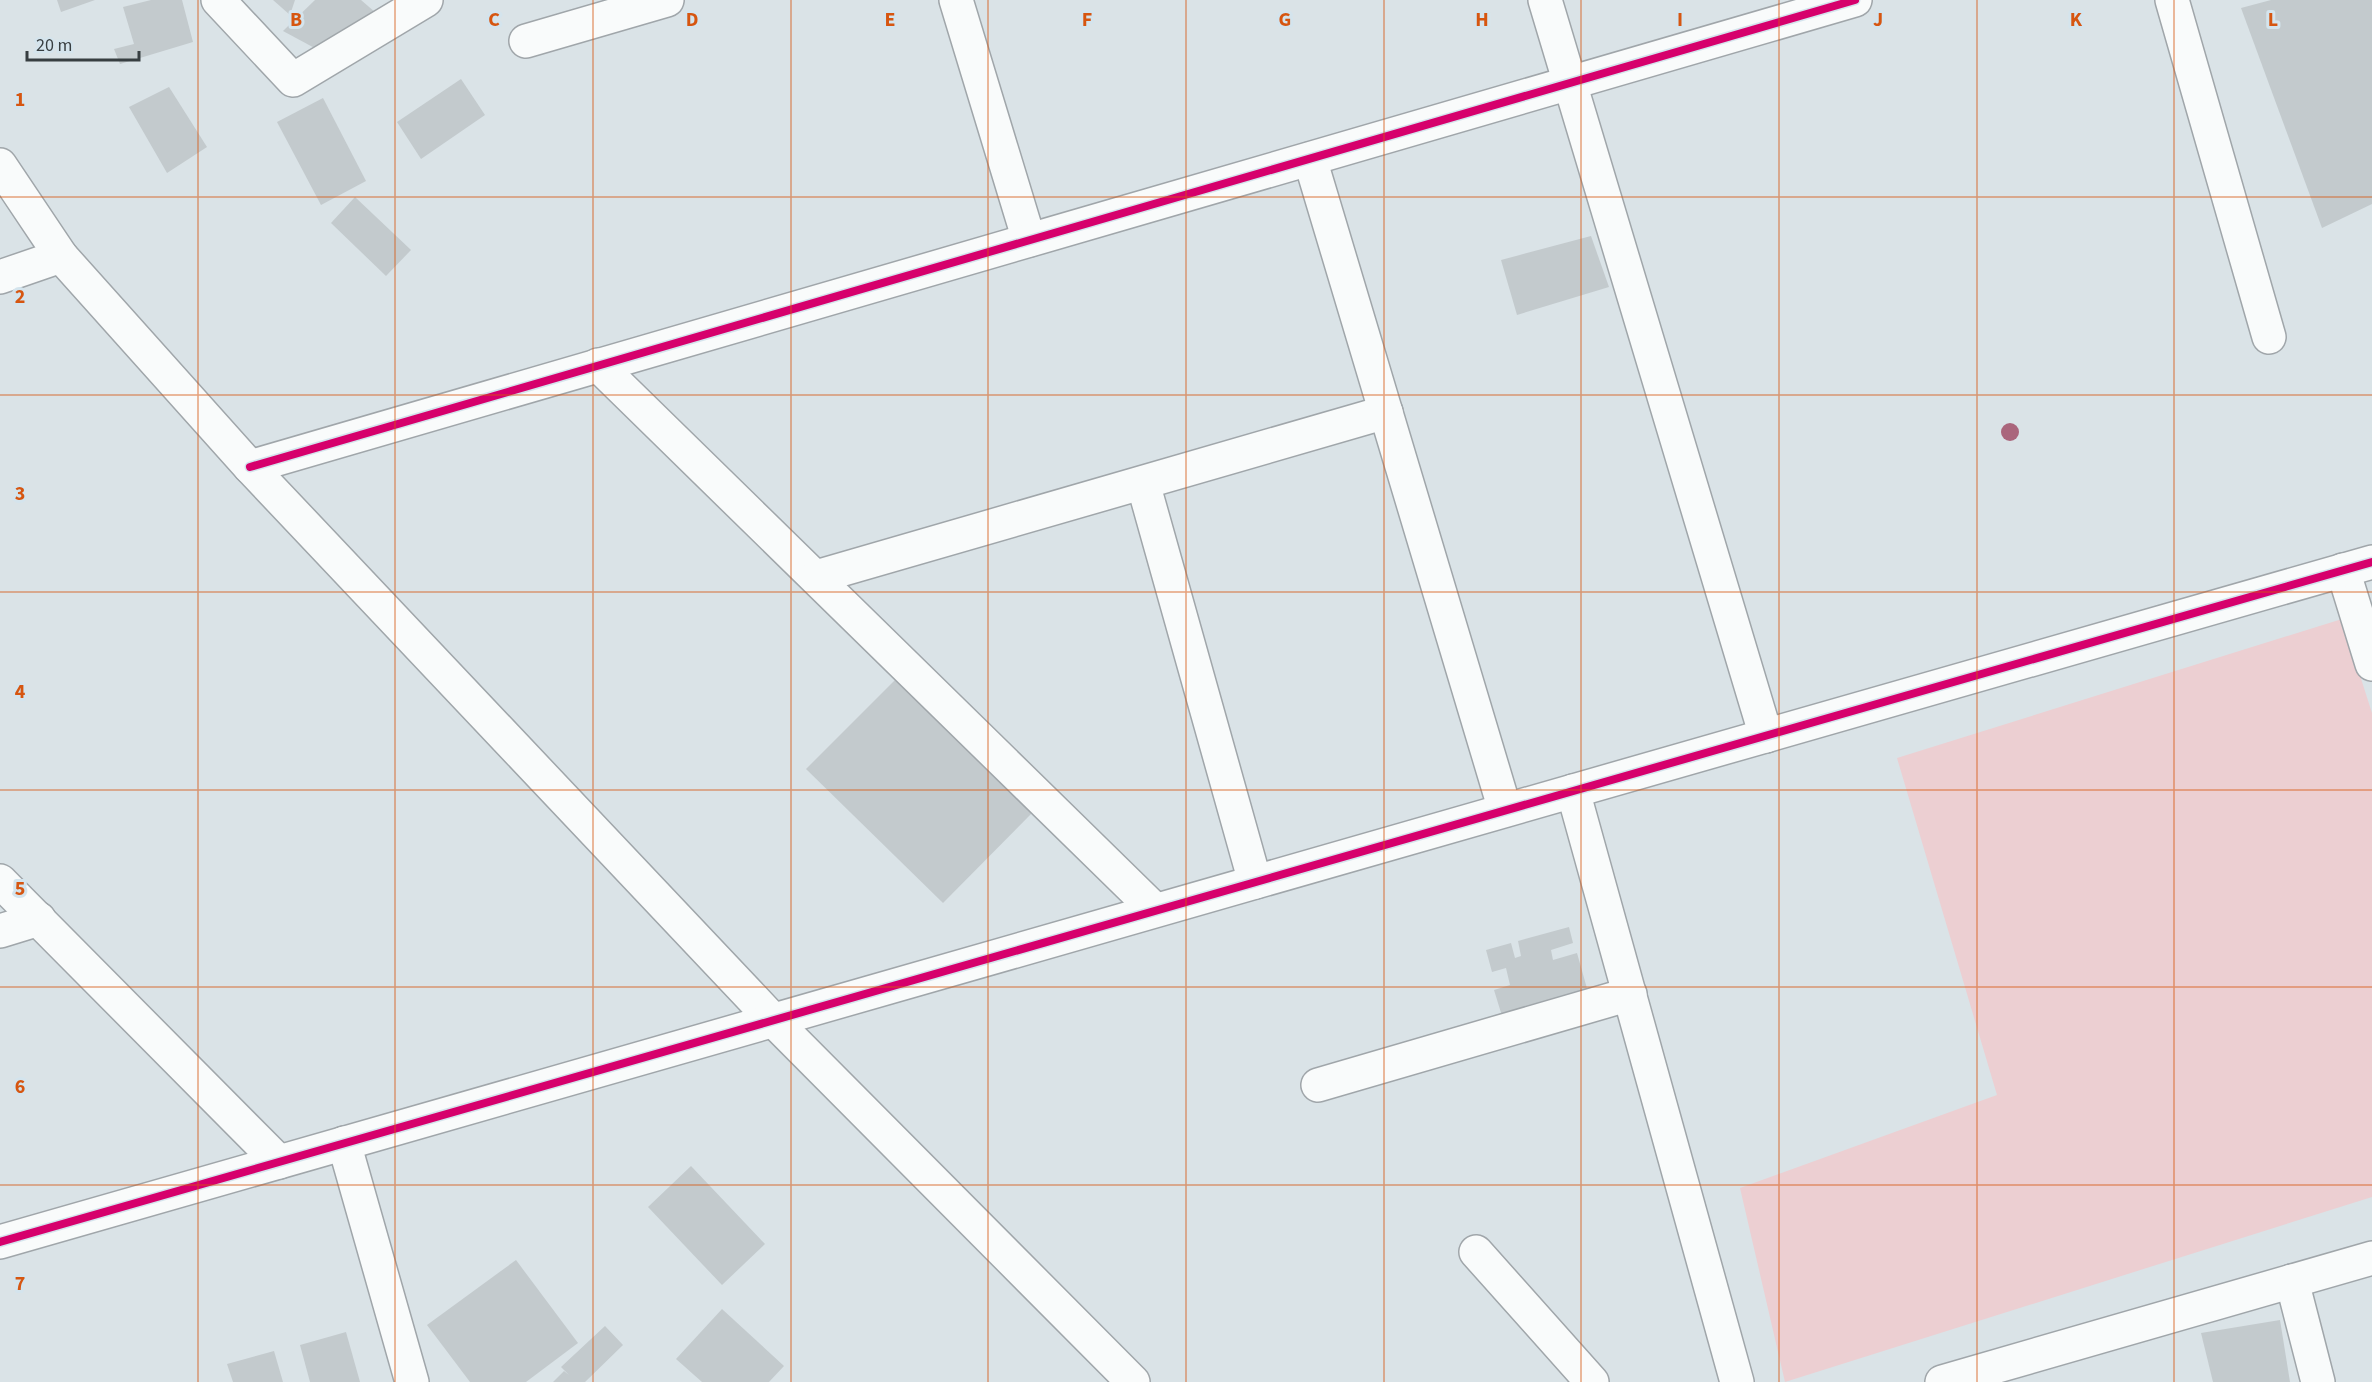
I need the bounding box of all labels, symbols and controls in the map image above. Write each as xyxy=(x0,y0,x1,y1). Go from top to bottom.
text: B xyxy=(290,6,302,34)
text: C xyxy=(488,6,500,34)
text: D xyxy=(686,6,698,34)
text: E xyxy=(885,6,895,34)
text: F xyxy=(1082,6,1092,34)
text: G xyxy=(1279,6,1291,34)
text: H xyxy=(1475,6,1489,34)
text: I xyxy=(1677,6,1683,34)
text: J xyxy=(1873,6,1883,34)
text: K xyxy=(2070,6,2083,34)
text: L xyxy=(2268,6,2278,34)
scale bar xyxy=(27,24,140,62)
text: 20 m xyxy=(36,33,72,58)
text: 1 xyxy=(15,86,25,114)
text: 2 xyxy=(15,283,25,311)
text: 3 xyxy=(15,480,25,508)
text: 4 xyxy=(15,678,26,706)
text: 5 xyxy=(15,875,25,903)
text: 6 xyxy=(15,1073,25,1101)
text: 7 xyxy=(15,1270,25,1298)

